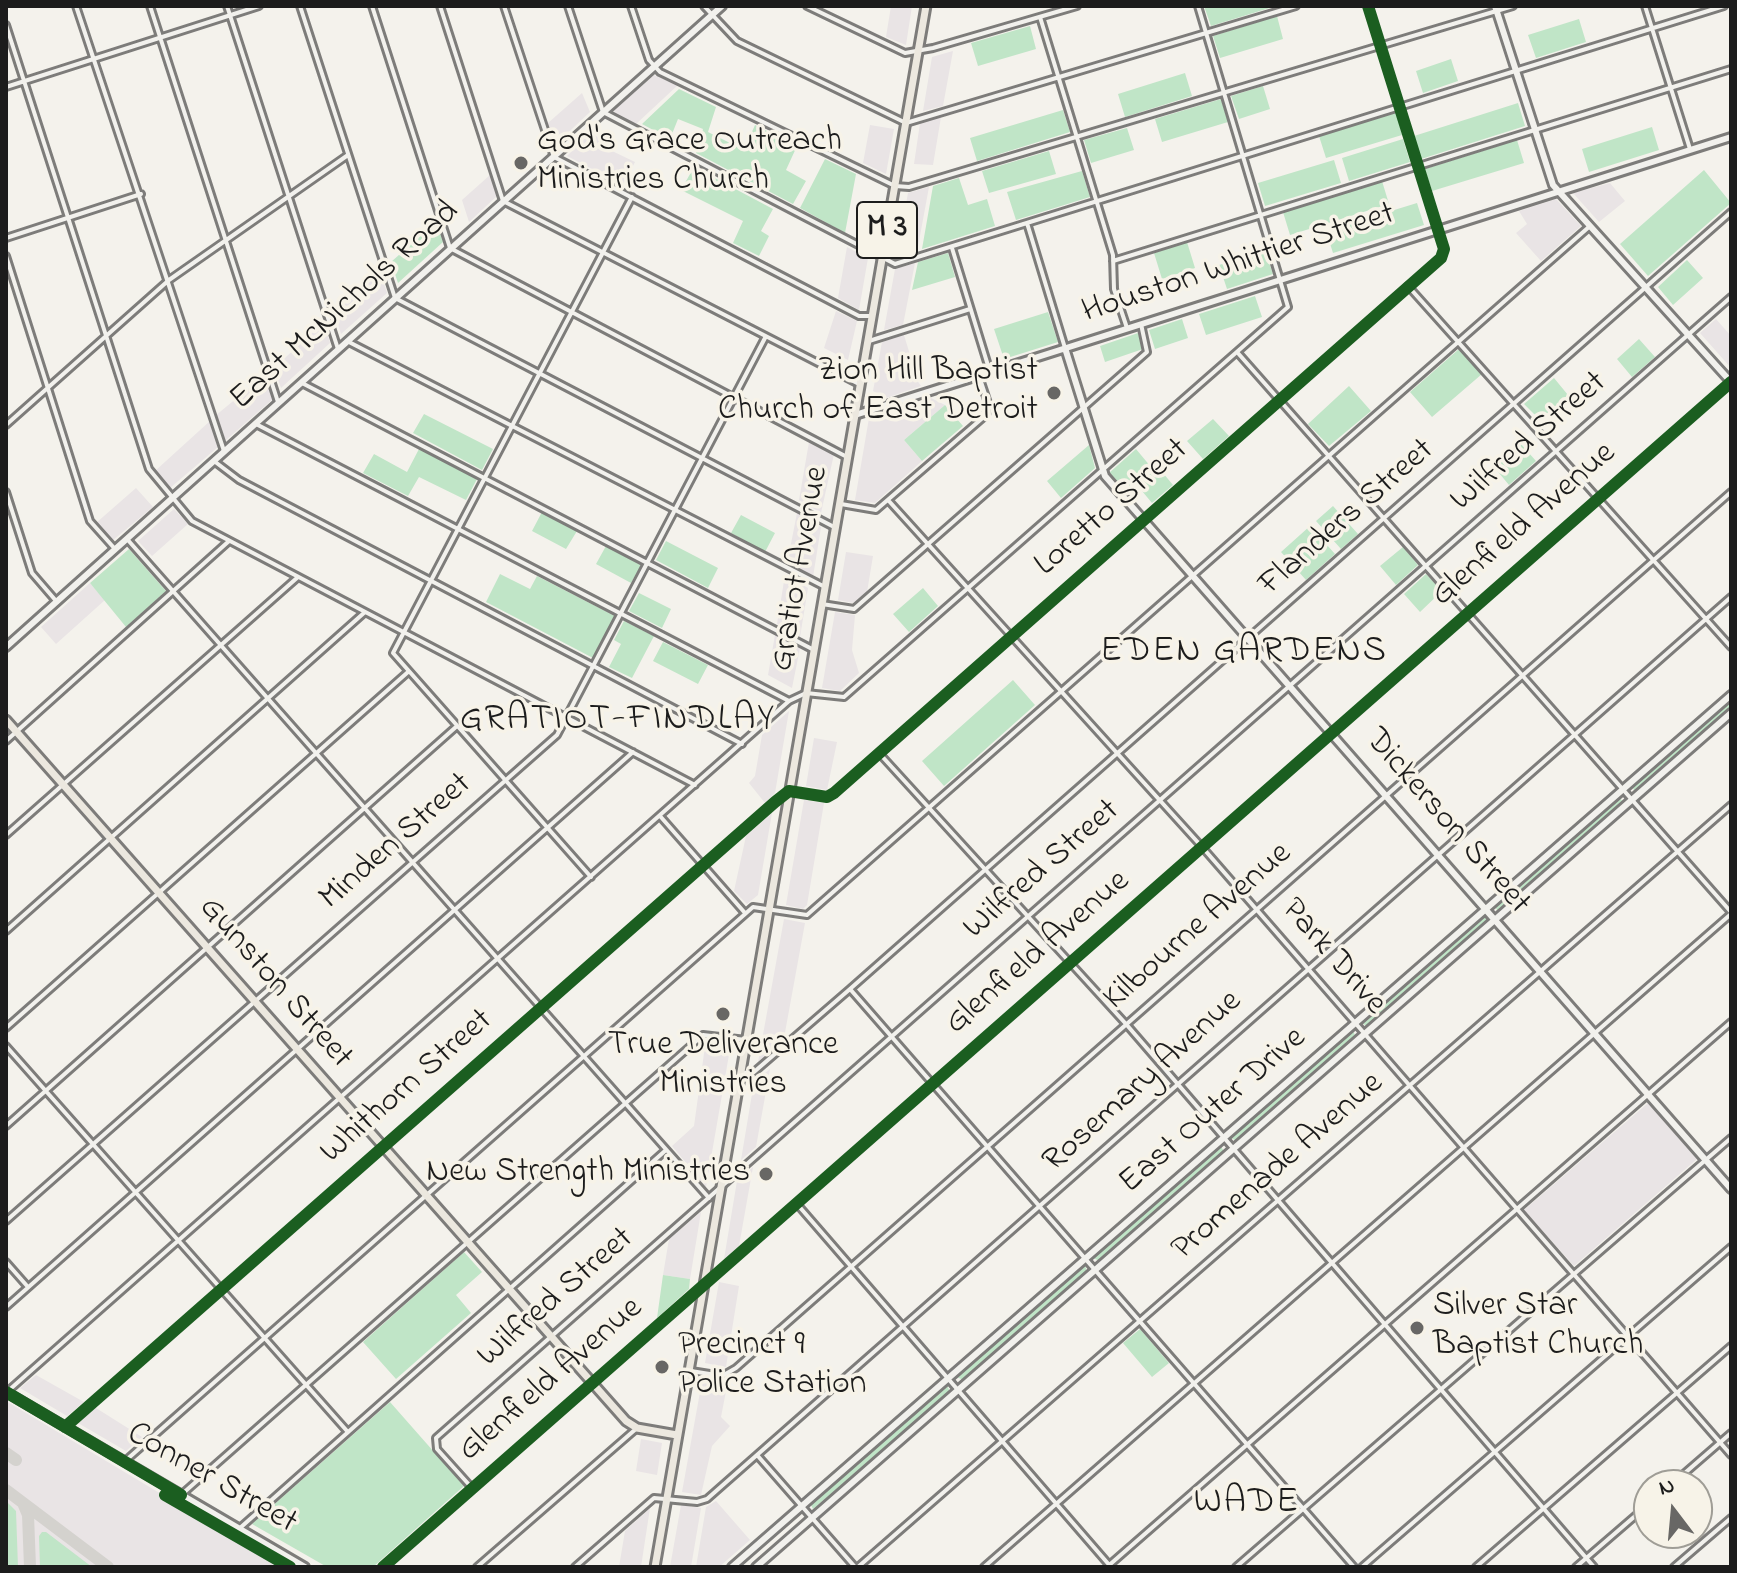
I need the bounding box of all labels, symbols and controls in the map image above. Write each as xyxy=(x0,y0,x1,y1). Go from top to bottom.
place label: God's Grace Outreach Ministries Church xyxy=(537,123,842,202)
marker: God's Grace Outreach Ministries Church xyxy=(512,154,530,172)
street label: East McNichols Road xyxy=(223,193,469,421)
street label: Houston Whittier Street xyxy=(1078,195,1400,335)
road number: M 3 xyxy=(857,202,917,258)
place label: Zion Hill Baptist Church of East Detroit xyxy=(718,353,1038,432)
street label: Wilfred Street xyxy=(1444,364,1616,522)
marker: Zion Hill Baptist Church of East Detroit xyxy=(1045,384,1063,402)
street label: Loretto Street xyxy=(1028,431,1198,587)
street label: Flanders Street xyxy=(1252,432,1444,606)
street label: Glenfield Avenue xyxy=(1424,435,1626,617)
street label: Gratiot Avenue xyxy=(764,464,840,674)
district label: EDEN GARDENS xyxy=(1100,632,1388,676)
district label: GRATIOT-FINDLAY xyxy=(460,700,776,744)
street label: Dickerson Street xyxy=(1354,722,1538,924)
street label: Minden Street xyxy=(312,766,482,920)
street label: Wilfred Street xyxy=(957,792,1129,950)
street label: Kilbourne Avenue xyxy=(1097,835,1301,1021)
street label: Glenfield Avenue xyxy=(938,863,1140,1045)
street label: Gunston Street xyxy=(188,890,360,1078)
street label: Park Drive xyxy=(1270,891,1394,1025)
street label: Rosemary Avenue xyxy=(1036,983,1252,1183)
street label: Whithorn Street xyxy=(313,1002,503,1174)
marker: True Deliverance Ministries xyxy=(714,1005,732,1023)
street label: East Outer Drive xyxy=(1112,1020,1316,1204)
place label: True Deliverance Ministries xyxy=(608,1027,838,1106)
street label: Promenade Avenue xyxy=(1165,1065,1393,1271)
place label: New Strength Ministries xyxy=(426,1154,750,1194)
marker: New Strength Ministries xyxy=(757,1165,775,1183)
street label: Wilfred Street xyxy=(471,1220,643,1378)
place label: Silver Star Baptist Church xyxy=(1433,1288,1643,1368)
street label: Glenfield Avenue xyxy=(451,1290,653,1472)
marker: Silver Star Baptist Church xyxy=(1408,1319,1426,1337)
place label: Precinct 9 Police Station xyxy=(678,1327,867,1406)
marker: Precinct 9 Police Station xyxy=(653,1358,671,1376)
street label: Conner Street xyxy=(119,1415,303,1545)
north arrow xyxy=(1633,1469,1713,1549)
text: N xyxy=(1655,1470,1678,1505)
district label: WADE xyxy=(1194,1483,1300,1527)

